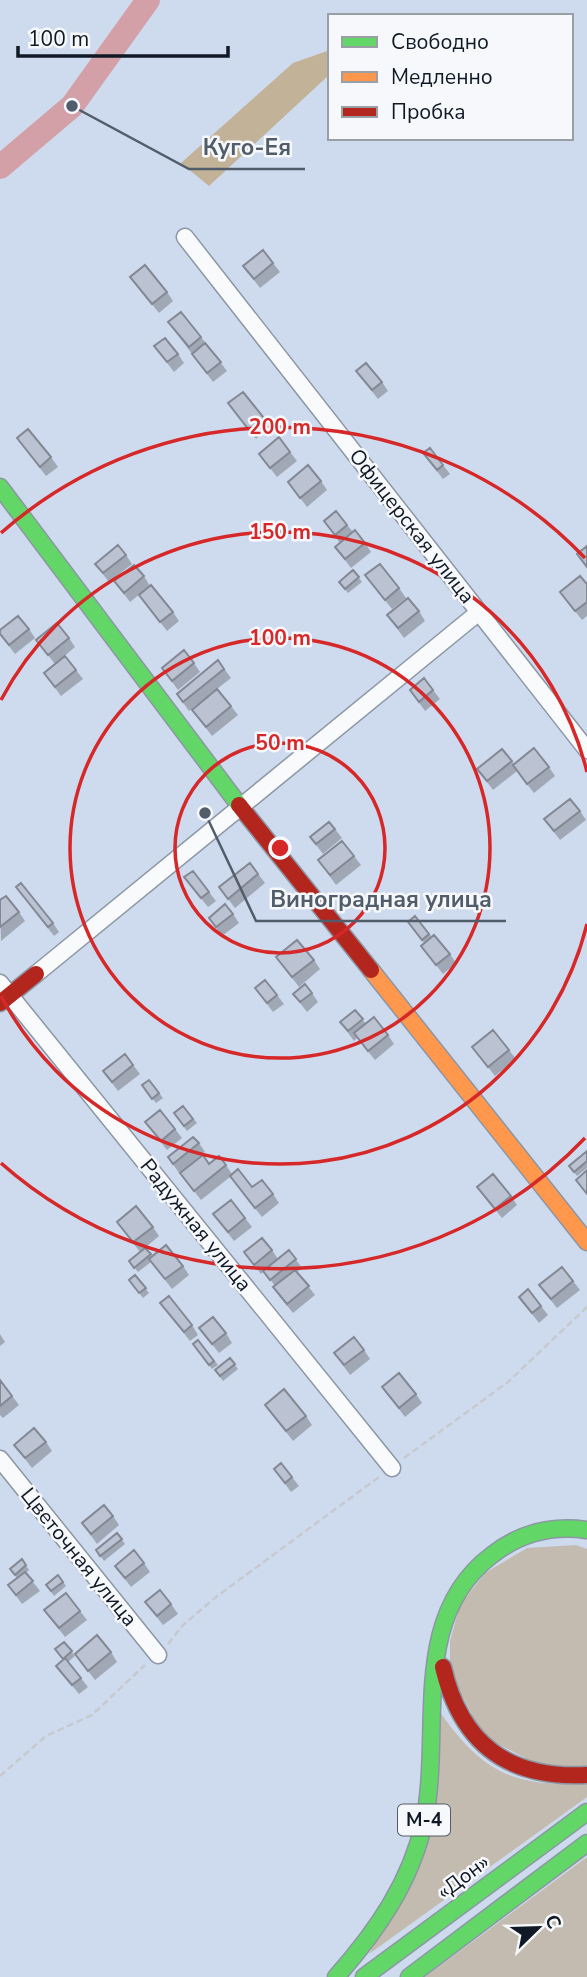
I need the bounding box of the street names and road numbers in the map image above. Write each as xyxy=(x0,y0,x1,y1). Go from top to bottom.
street label: Офицерская улица xyxy=(343,443,481,609)
street label: Радужная улица xyxy=(134,1153,258,1297)
street label: Цветочная улица xyxy=(14,1482,144,1632)
road number: М-4 xyxy=(398,1804,450,1836)
street label: «Дон» xyxy=(431,1848,495,1906)

